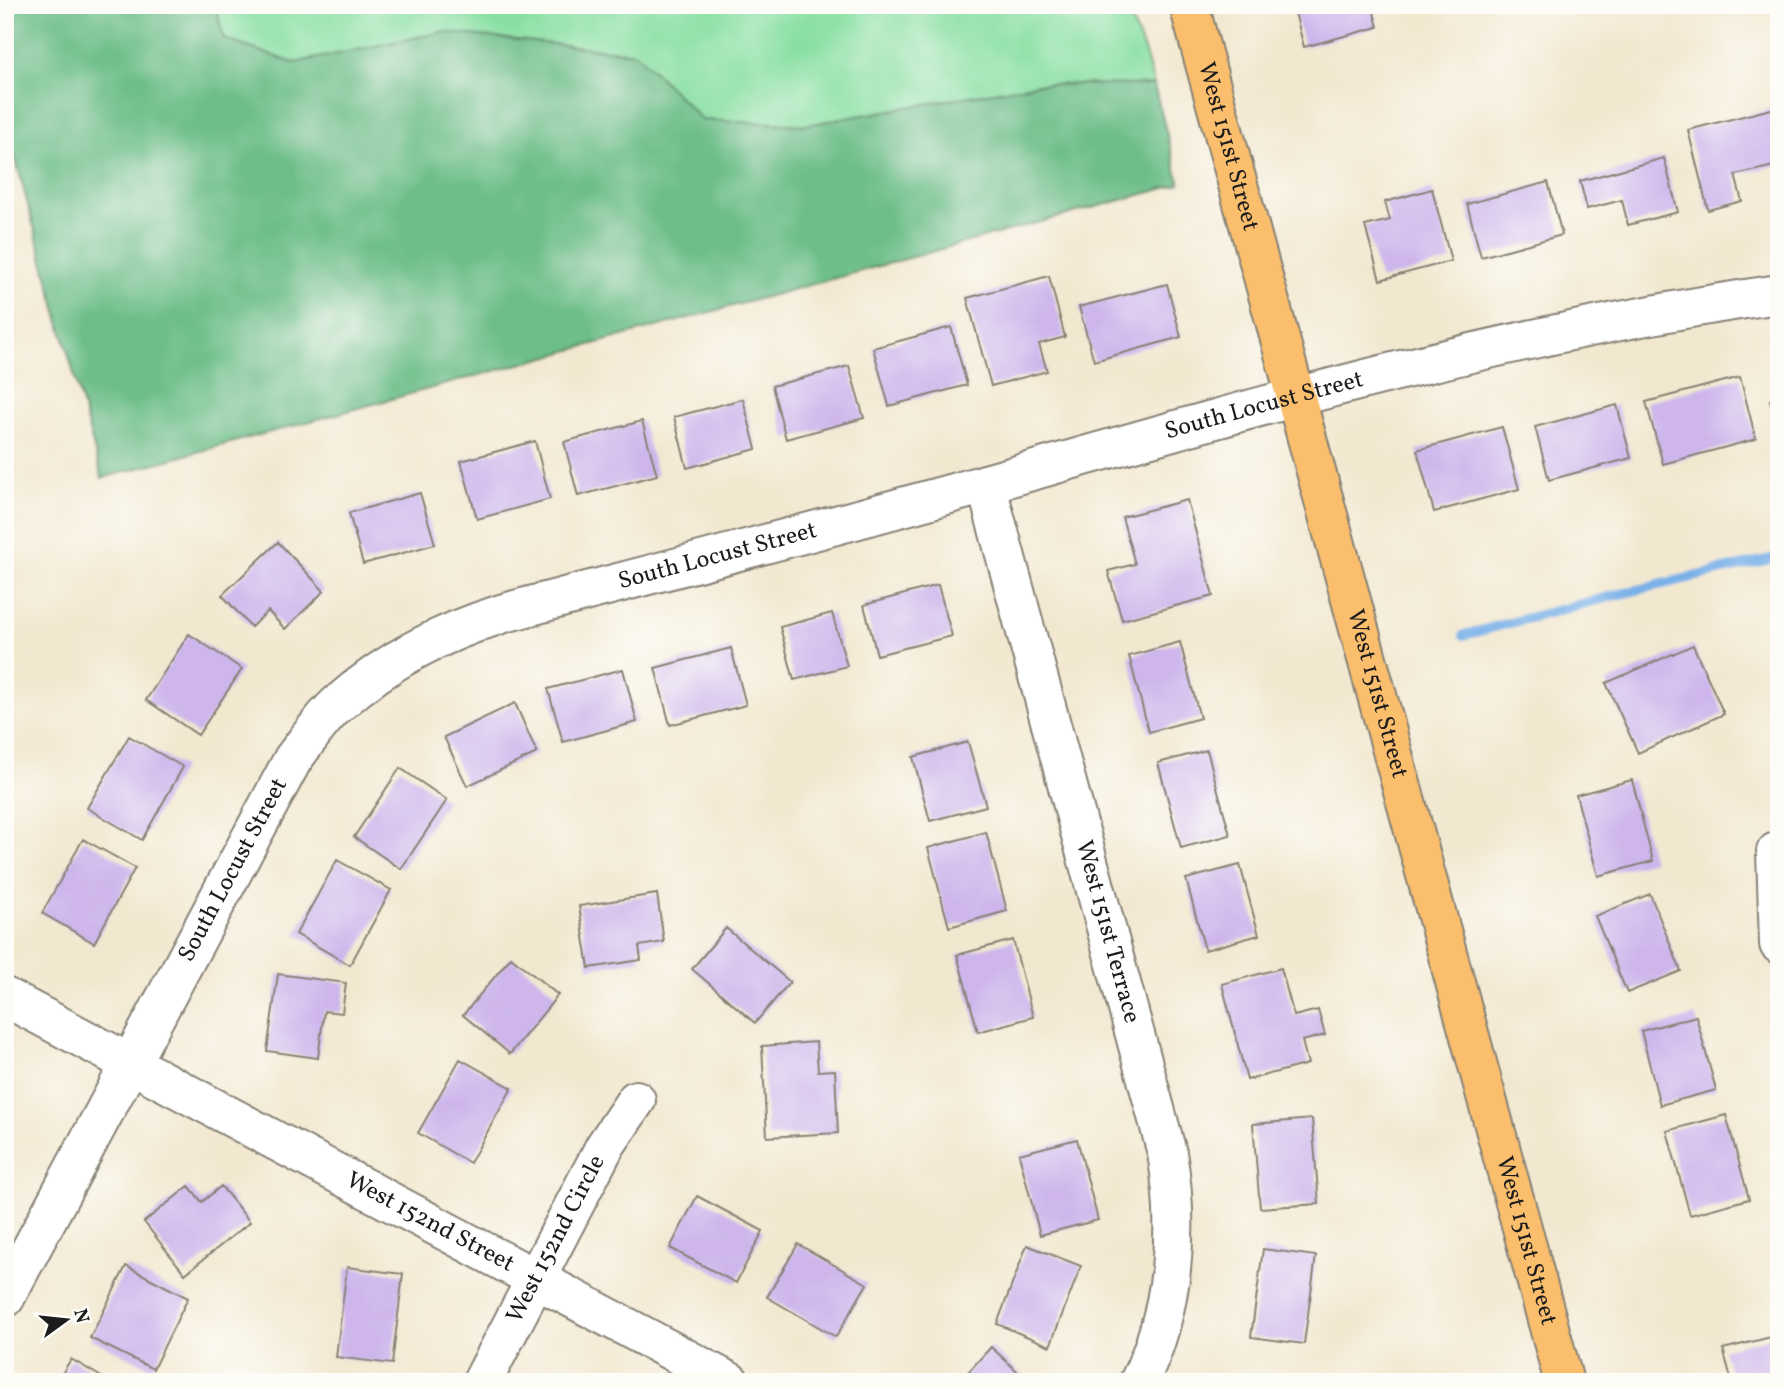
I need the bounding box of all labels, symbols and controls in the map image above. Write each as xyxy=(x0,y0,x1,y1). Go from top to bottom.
street label: West 151st Street xyxy=(1188,59,1267,235)
street label: South Locust Street xyxy=(1161,363,1367,449)
street label: South Locust Street xyxy=(615,514,821,599)
street label: West 151st Street xyxy=(1337,606,1416,782)
street label: South Locust Street xyxy=(170,772,297,968)
street label: West 151st Terrace xyxy=(1066,837,1148,1027)
street label: West 152nd Circle xyxy=(499,1149,614,1329)
street label: West 151st Street xyxy=(1486,1153,1565,1329)
street label: West 152nd Street xyxy=(339,1164,520,1281)
north arrow xyxy=(32,1286,102,1356)
text: N xyxy=(66,1306,95,1326)

